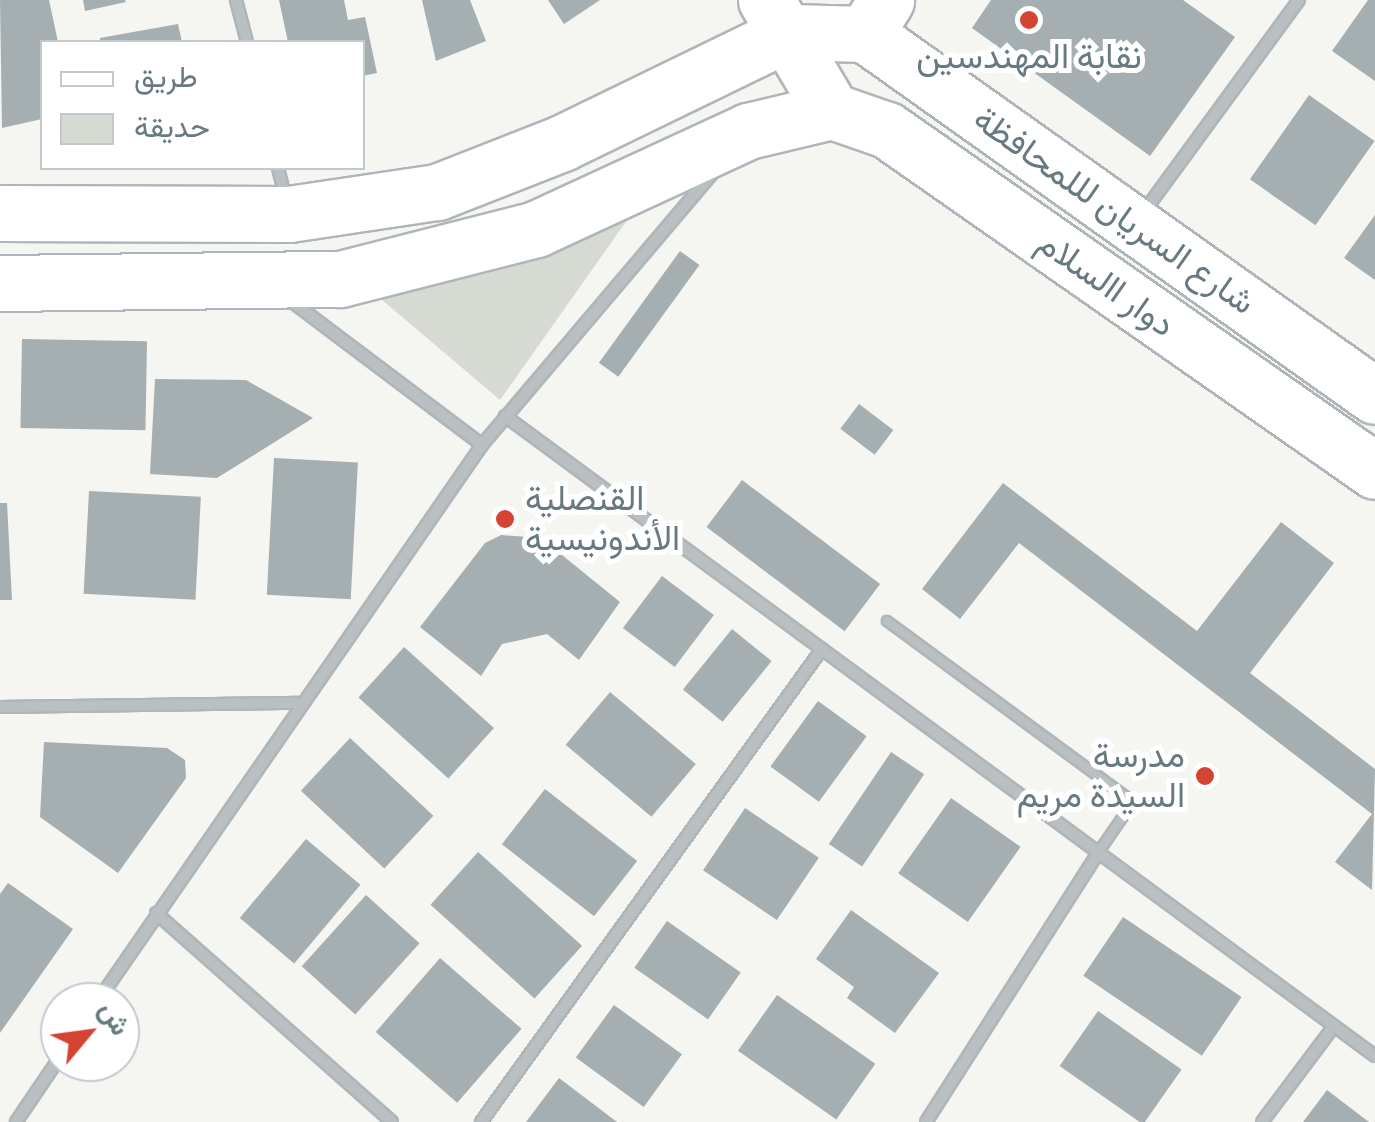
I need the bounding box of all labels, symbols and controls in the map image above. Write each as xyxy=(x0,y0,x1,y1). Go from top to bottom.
marker: نقابة المهندسين xyxy=(1018,9,1040,31)
place label: نقابة المهندسين xyxy=(916,36,1142,78)
legend xyxy=(40,40,365,170)
text: طريق xyxy=(134,59,198,96)
street label: شارع السريان لللمحافظة xyxy=(965,98,1263,324)
text: حديقة xyxy=(134,109,210,146)
street label: دوار االسلام xyxy=(1029,222,1183,346)
place label: القنصلية الأندونيسية xyxy=(525,478,680,560)
marker: القنصلية الأندونيسية xyxy=(494,508,516,530)
place label: مدرسة السيدة مريم xyxy=(1017,735,1185,817)
marker: مدرسة السيدة مريم xyxy=(1194,765,1216,787)
north arrow xyxy=(40,982,140,1082)
text: ش xyxy=(91,995,138,1041)

